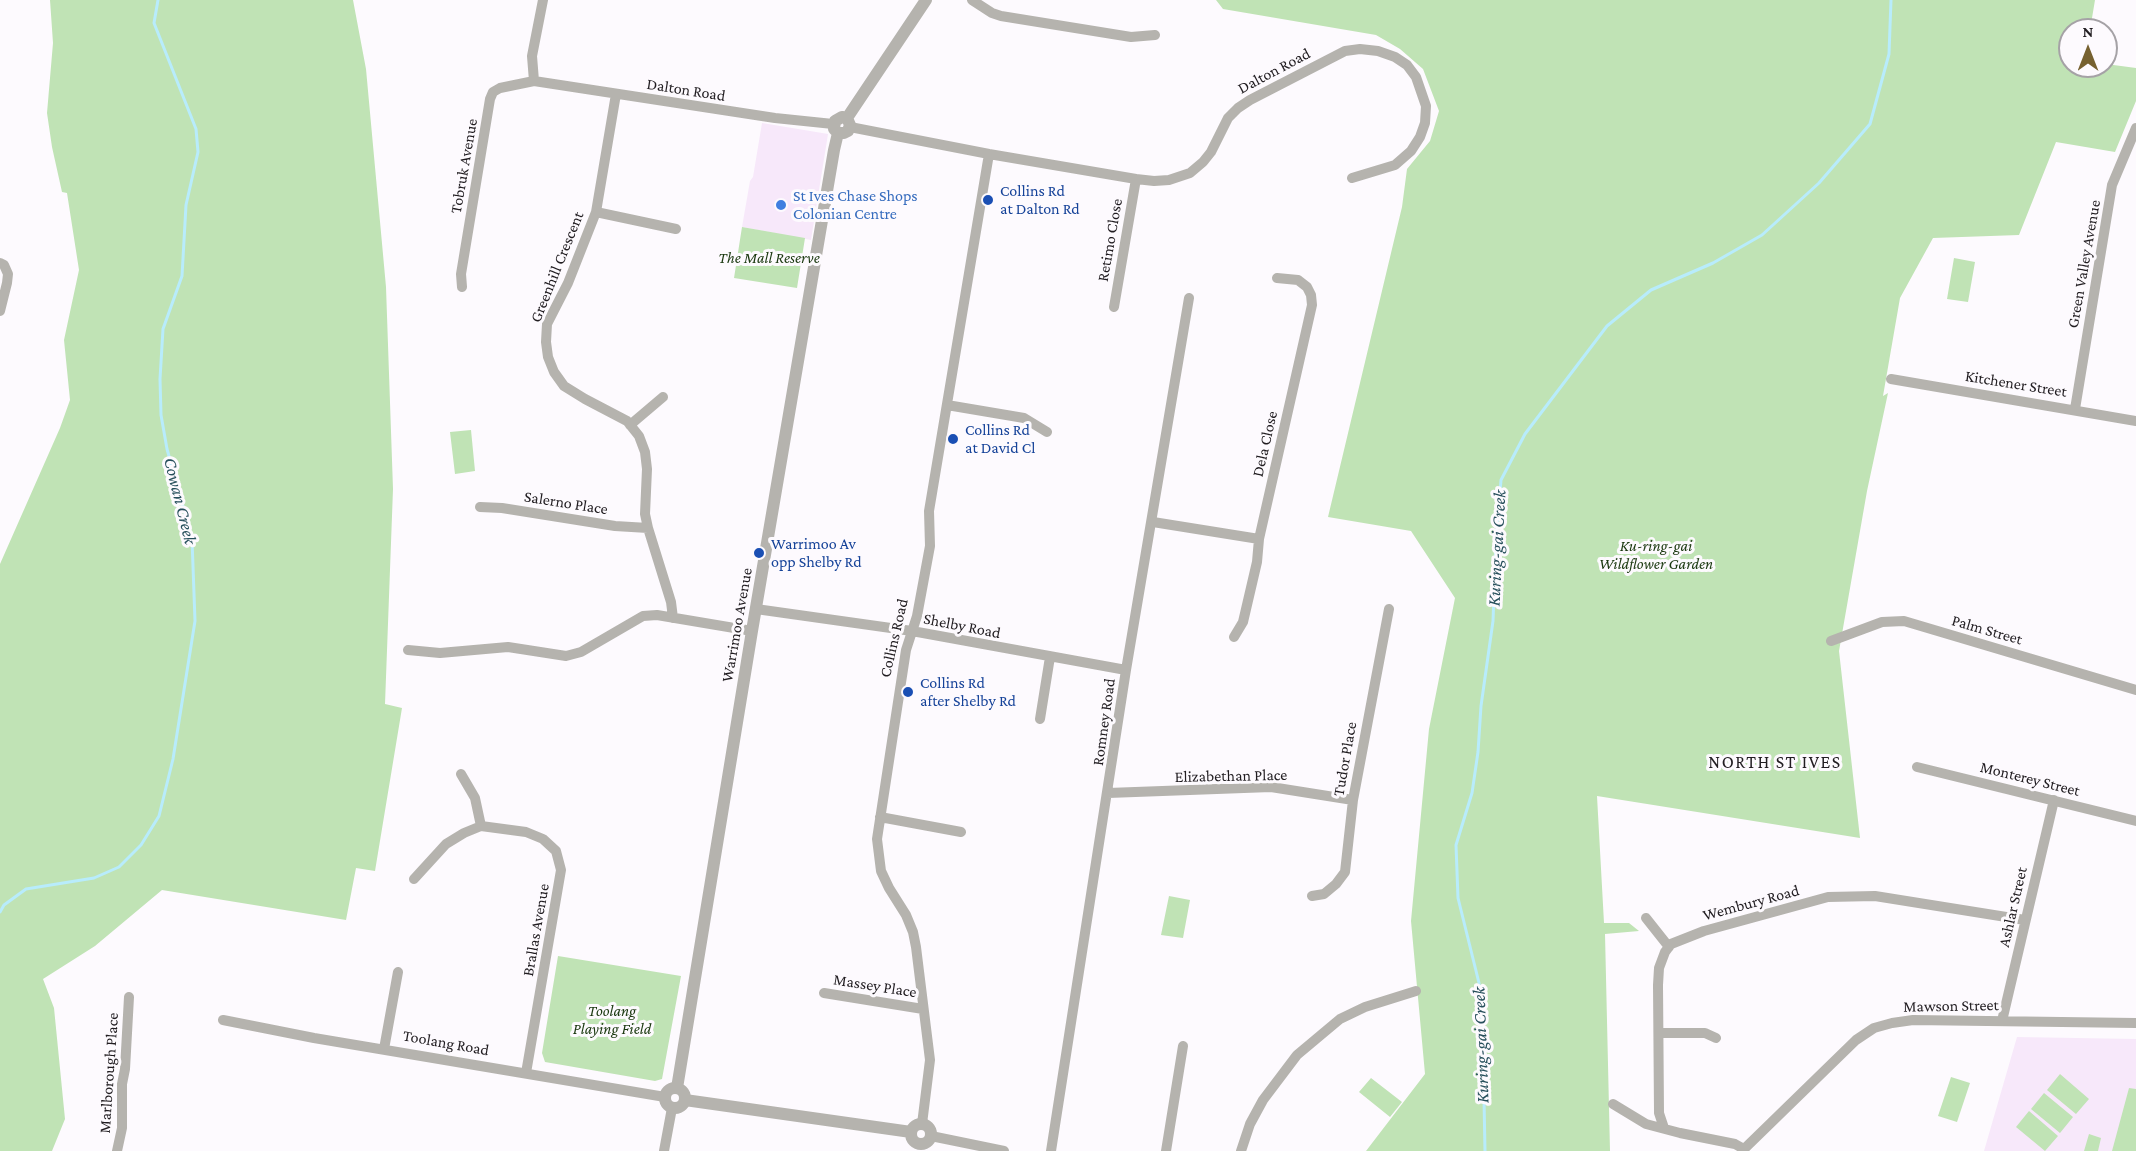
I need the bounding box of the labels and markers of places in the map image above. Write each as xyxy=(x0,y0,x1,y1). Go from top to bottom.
place label: Collins Rd at Dalton Rd xyxy=(1000,181,1080,219)
place label: St Ives Chase Shops Colonian Centre xyxy=(793,186,918,224)
marker: Collins Rd at Dalton Rd xyxy=(981,193,995,207)
marker: St Ives Chase Shops Colonian Centre xyxy=(774,198,788,212)
place label: Collins Rd at David Cl xyxy=(965,420,1035,458)
marker: Collins Rd at David Cl xyxy=(946,432,960,446)
place label: Warrimoo Av opp Shelby Rd xyxy=(771,534,862,572)
marker: Warrimoo Av opp Shelby Rd xyxy=(752,546,766,560)
place label: Collins Rd after Shelby Rd xyxy=(920,673,1016,711)
marker: Collins Rd after Shelby Rd xyxy=(901,685,915,699)

